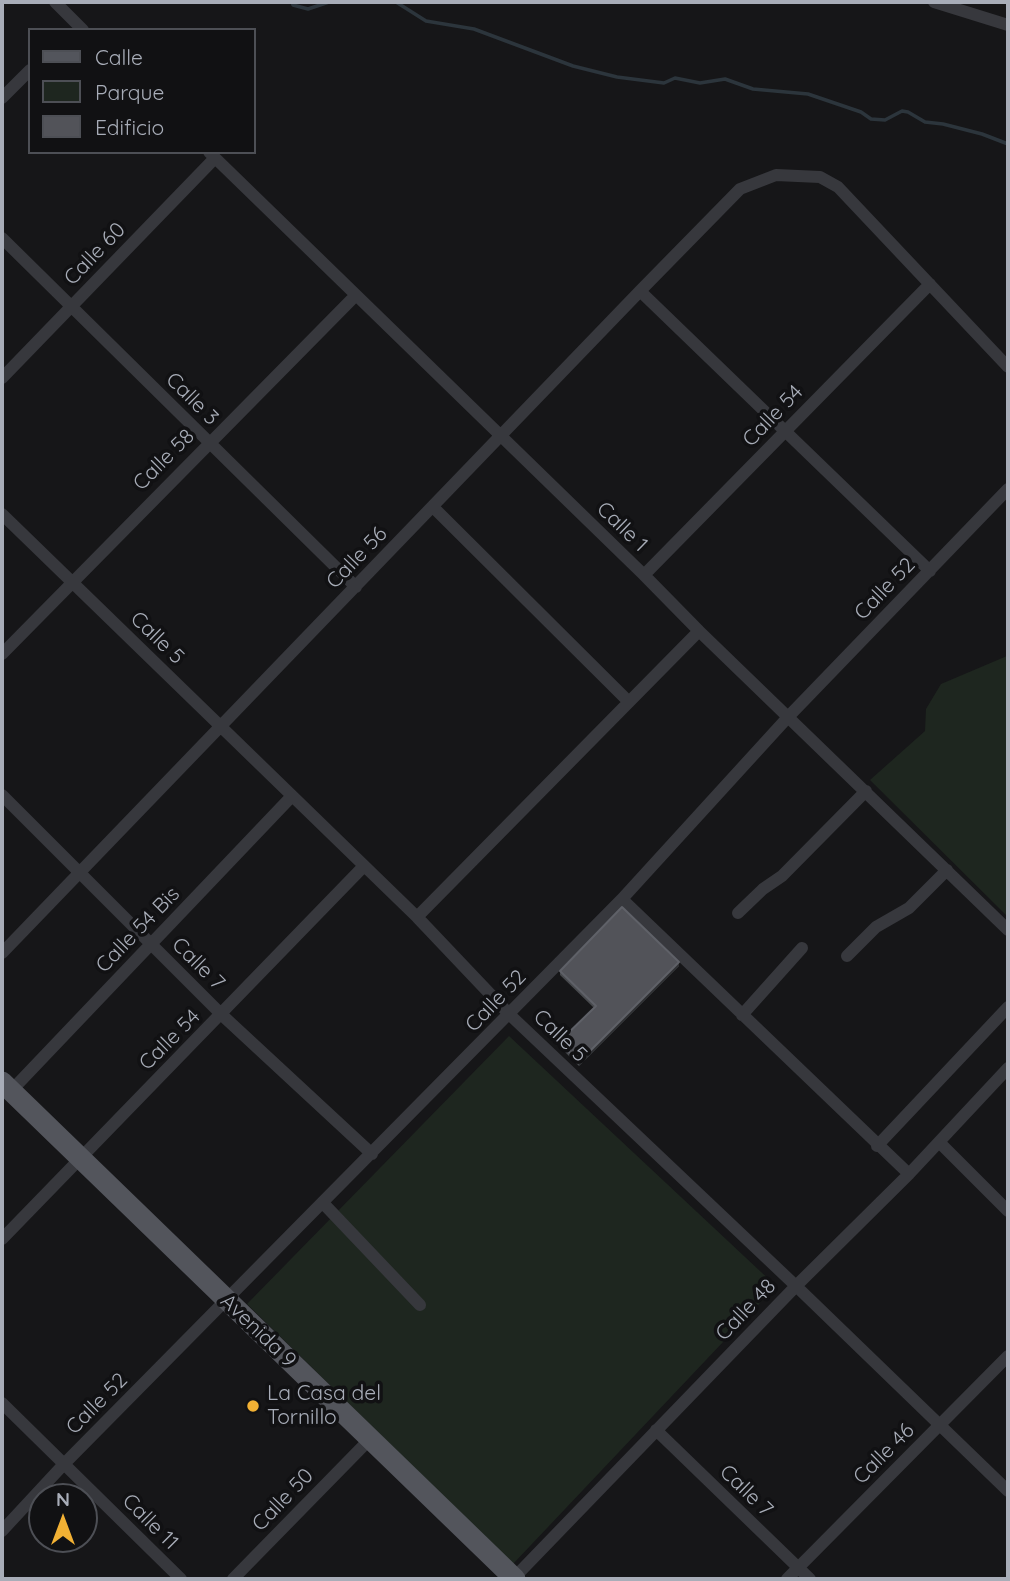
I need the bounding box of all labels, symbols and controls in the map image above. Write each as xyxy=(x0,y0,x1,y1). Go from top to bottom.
legend xyxy=(28,28,256,154)
text: Calle xyxy=(95,44,143,70)
text: Parque xyxy=(95,79,164,105)
text: Edificio xyxy=(95,114,164,140)
street label: Calle 60 xyxy=(59,217,131,291)
street label: Calle 3 xyxy=(160,367,224,431)
street label: Calle 54 xyxy=(738,380,808,452)
street label: Calle 58 xyxy=(128,424,200,496)
street label: Calle 1 xyxy=(591,497,653,557)
street label: Calle 56 xyxy=(321,522,393,594)
street label: Calle 52 xyxy=(849,553,921,625)
street label: Calle 5 xyxy=(125,606,189,670)
street label: Calle 54 Bis xyxy=(91,882,185,978)
street label: Calle 7 xyxy=(166,932,230,996)
street label: Calle 52 xyxy=(460,965,532,1037)
street label: Calle 54 xyxy=(134,1004,206,1076)
street label: Calle 5 xyxy=(528,1004,592,1068)
street label: Calle 48 xyxy=(711,1274,781,1346)
street label: Avenida 9 xyxy=(215,1289,301,1373)
street label: Calle 52 xyxy=(61,1368,133,1440)
place label: La Casa del Tornillo xyxy=(267,1381,381,1431)
marker: La Casa del Tornillo xyxy=(245,1398,261,1414)
street label: Calle 46 xyxy=(848,1418,920,1490)
street label: Calle 7 xyxy=(714,1460,778,1522)
street label: Calle 50 xyxy=(247,1463,319,1537)
north arrow xyxy=(28,1483,98,1553)
text: N xyxy=(56,1487,70,1511)
street label: Calle 11 xyxy=(117,1489,183,1555)

